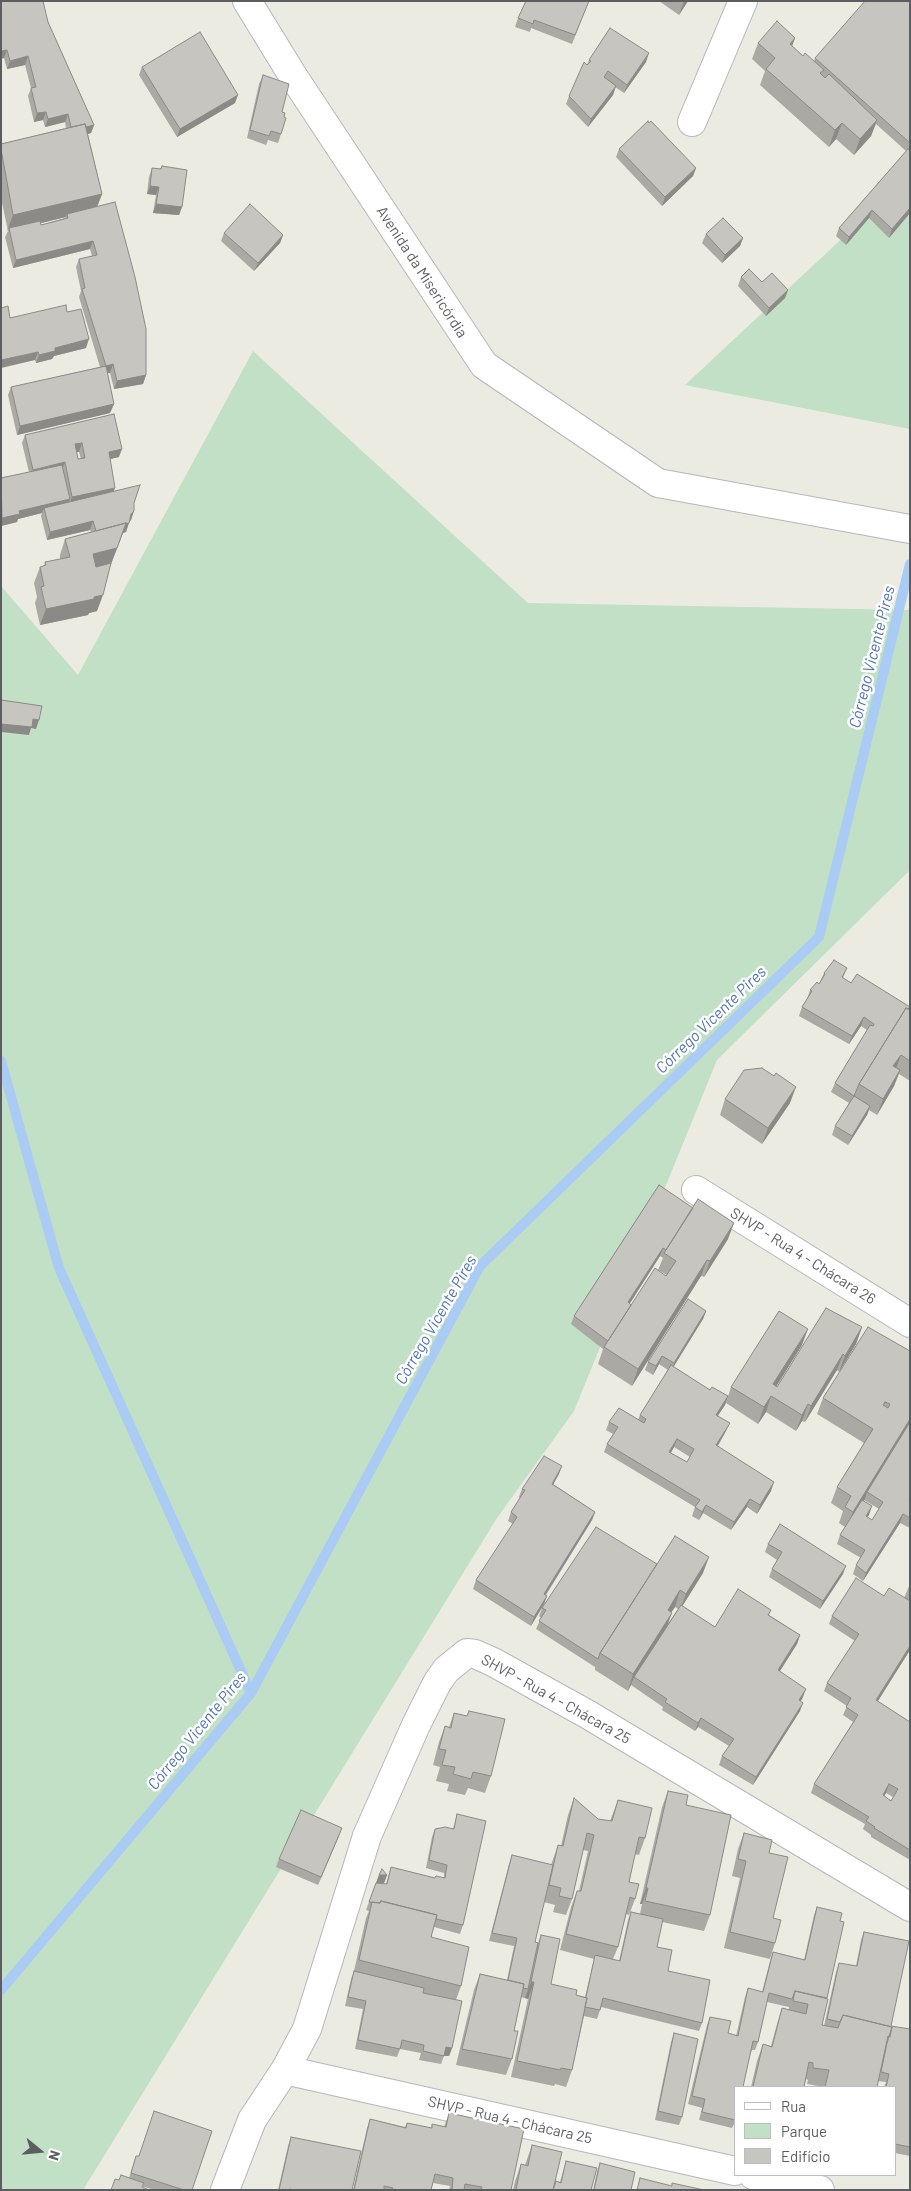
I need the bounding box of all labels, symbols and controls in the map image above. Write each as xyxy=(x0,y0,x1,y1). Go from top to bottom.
street label: Avenida da Misericórdia xyxy=(373,203,471,341)
water label: Córrego Vicente Pires xyxy=(845,584,899,730)
water label: Córrego Vicente Pires xyxy=(652,962,770,1078)
street label: SHVP - Rua 4 - Chácara 26 xyxy=(727,1204,879,1308)
water label: Córrego Vicente Pires xyxy=(391,1252,481,1388)
street label: SHVP - Rua 4 - Chácara 25 xyxy=(478,1650,634,1748)
water label: Córrego Vicente Pires xyxy=(144,1668,250,1794)
legend xyxy=(734,2086,896,2176)
street label: SHVP - Rua 4 - Chácara 25 xyxy=(426,2092,594,2148)
text: Rua xyxy=(781,2097,806,2115)
text: Parque xyxy=(781,2122,827,2140)
north arrow xyxy=(15,2126,65,2176)
text: Edifício xyxy=(781,2147,830,2165)
text: N xyxy=(45,2149,64,2162)

